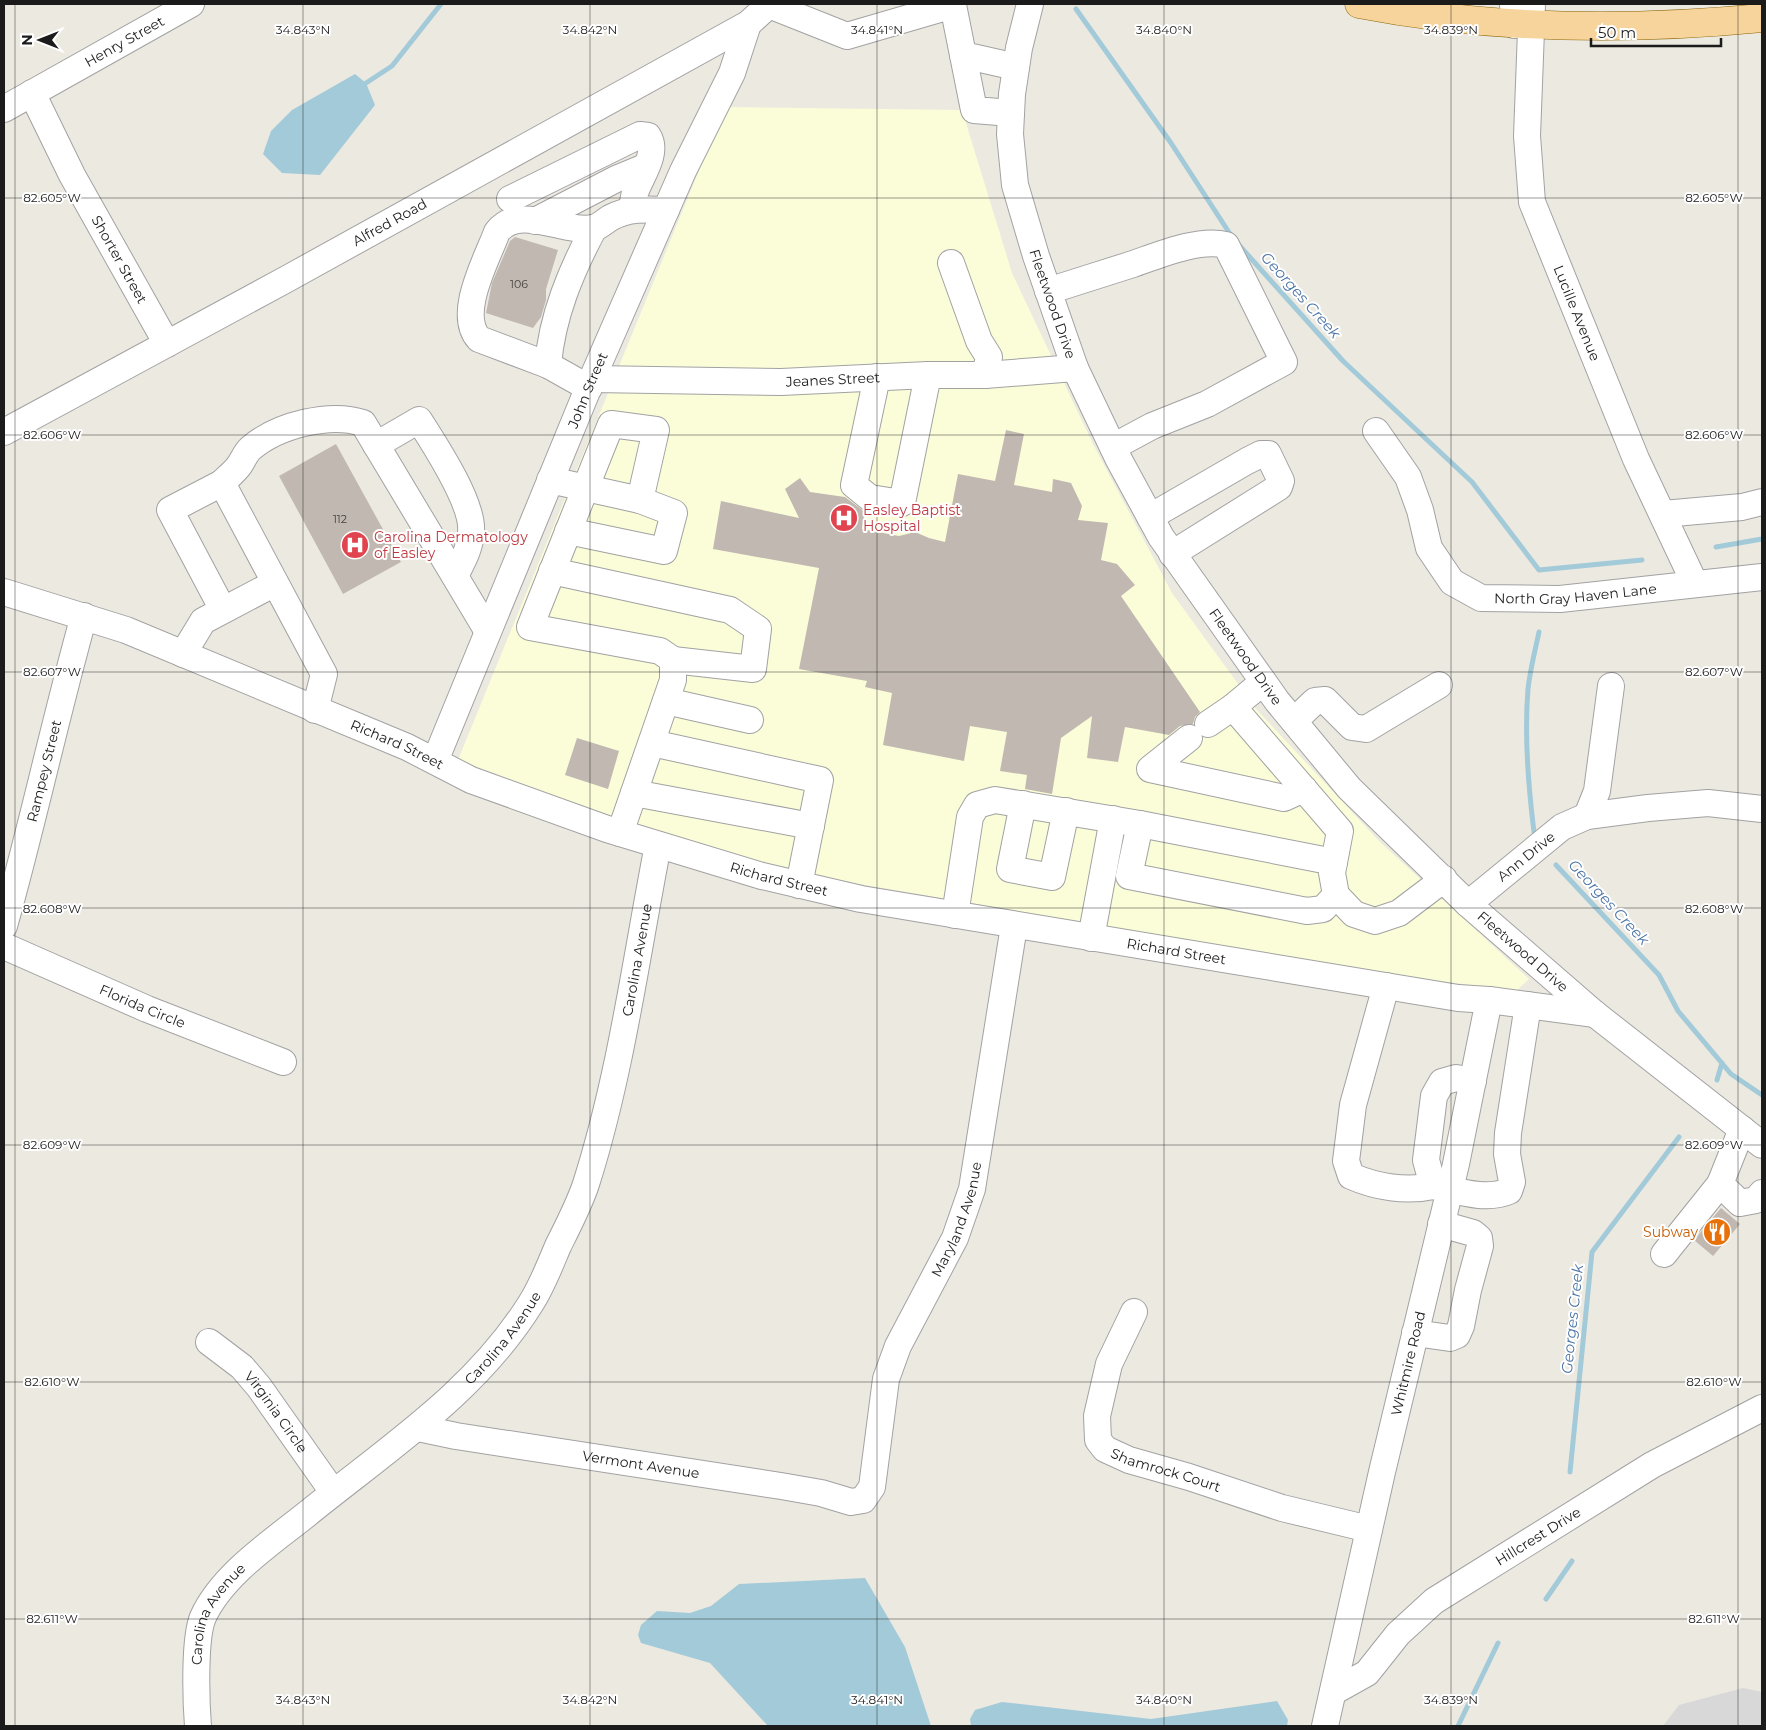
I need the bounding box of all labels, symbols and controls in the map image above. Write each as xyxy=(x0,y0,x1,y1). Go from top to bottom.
street label: Henry Street xyxy=(81,12,168,71)
north arrow xyxy=(15,15,65,65)
scale bar xyxy=(1591,15,1721,47)
text: 34.843°N xyxy=(276,22,330,37)
text: 34.842°N xyxy=(563,22,617,37)
text: 34.841°N xyxy=(851,22,903,37)
text: 34.840°N xyxy=(1136,22,1192,37)
text: 34.839°N xyxy=(1424,22,1478,37)
text: 50 m xyxy=(1598,23,1636,42)
text: N xyxy=(18,34,36,46)
text: 82.605°W xyxy=(23,190,81,205)
text: 82.605°W xyxy=(1685,190,1743,205)
street label: Alfred Road xyxy=(349,194,430,250)
street label: Shorter Street xyxy=(87,212,151,307)
street label: Fleetwood Drive xyxy=(1026,247,1080,361)
water label: Georges Creek xyxy=(1257,248,1346,343)
street label: Lucille Avenue xyxy=(1549,262,1604,364)
house number: 106 xyxy=(510,277,528,291)
street label: John Street xyxy=(563,349,612,432)
street label: Jeanes Street xyxy=(784,368,881,391)
text: 82.606°W xyxy=(23,427,81,442)
text: 82.606°W xyxy=(1685,427,1743,442)
place label: Easley Baptist Hospital xyxy=(863,501,961,535)
hospital icon: Easley Baptist Hospital xyxy=(829,503,859,533)
house number: 112 xyxy=(333,512,347,526)
place label: Carolina Dermatology of Easley xyxy=(374,528,528,562)
hospital icon: Carolina Dermatology of Easley xyxy=(340,530,370,560)
street label: North Gray Haven Lane xyxy=(1494,580,1657,608)
street label: Fleetwood Drive xyxy=(1205,605,1286,709)
text: 82.607°W xyxy=(23,664,81,679)
text: 82.607°W xyxy=(1685,664,1743,679)
street label: Richard Street xyxy=(348,715,447,773)
street label: Rampey Street xyxy=(23,718,65,824)
street label: Ann Drive xyxy=(1493,828,1559,885)
water label: Georges Creek xyxy=(1565,855,1654,950)
street label: Richard Street xyxy=(728,858,830,900)
text: 82.608°W xyxy=(23,901,81,916)
text: 82.608°W xyxy=(1685,901,1743,916)
street label: Carolina Avenue xyxy=(618,902,656,1018)
street label: Fleetwood Drive xyxy=(1474,907,1572,996)
street label: Richard Street xyxy=(1125,934,1228,968)
street label: Florida Circle xyxy=(97,980,188,1032)
text: 82.609°W xyxy=(23,1137,81,1152)
text: 82.609°W xyxy=(1685,1137,1743,1152)
street label: Maryland Avenue xyxy=(927,1160,985,1280)
restaurant icon: Subway xyxy=(1702,1217,1732,1247)
place label: Subway xyxy=(1643,1223,1698,1241)
water label: Georges Creek xyxy=(1557,1262,1587,1375)
street label: Carolina Avenue xyxy=(461,1288,545,1388)
street label: Whitmire Road xyxy=(1387,1309,1429,1418)
street label: Virginia Circle xyxy=(241,1368,312,1456)
text: 82.610°W xyxy=(24,1374,80,1389)
text: 82.610°W xyxy=(1686,1374,1742,1389)
street label: Shamrock Court xyxy=(1108,1444,1223,1496)
street label: Vermont Avenue xyxy=(581,1447,701,1482)
street label: Hillcrest Drive xyxy=(1492,1503,1584,1570)
street label: Carolina Avenue xyxy=(187,1559,249,1665)
text: 82.611°W xyxy=(26,1611,78,1626)
text: 82.611°W xyxy=(1688,1611,1740,1626)
text: 34.843°N xyxy=(276,1692,330,1707)
text: 34.842°N xyxy=(563,1692,617,1707)
text: 34.841°N xyxy=(851,1692,903,1707)
text: 34.840°N xyxy=(1136,1692,1192,1707)
text: 34.839°N xyxy=(1424,1692,1478,1707)

